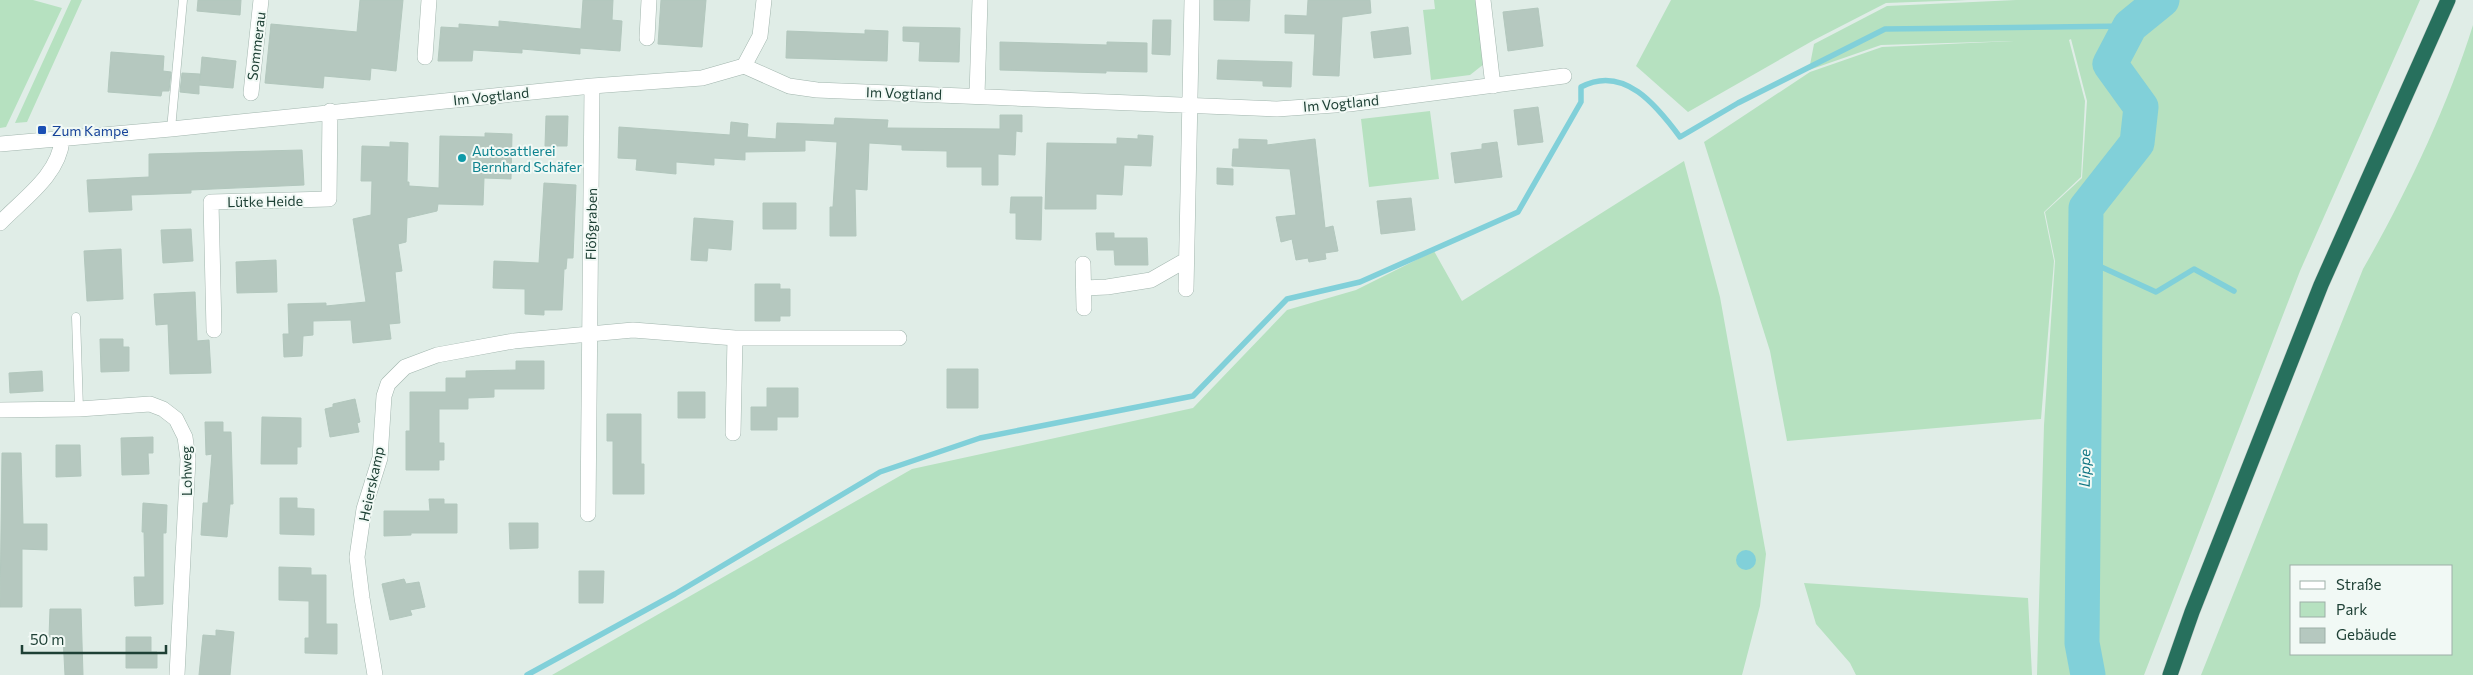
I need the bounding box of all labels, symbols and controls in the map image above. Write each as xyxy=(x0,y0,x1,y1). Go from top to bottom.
street label: Sommerau xyxy=(243,11,269,81)
street label: Im Vogtland xyxy=(866,83,942,103)
street label: Im Vogtland xyxy=(452,84,530,108)
street label: Im Vogtland xyxy=(1302,91,1380,115)
place label: Zum Kampe xyxy=(52,122,129,139)
marker: Zum Kampe xyxy=(36,124,48,136)
place label: Autosattlerei Bernhard Schäfer xyxy=(472,142,582,175)
marker: Autosattlerei Bernhard Schäfer xyxy=(456,152,468,164)
street label: Flößgraben xyxy=(582,188,600,260)
street label: Lütke Heide xyxy=(227,192,303,210)
street label: Lohweg xyxy=(177,445,195,496)
street label: Heierskamp xyxy=(355,445,387,523)
water label: Lippe xyxy=(2075,449,2093,487)
legend xyxy=(2290,565,2453,655)
text: Straße xyxy=(2336,575,2382,593)
text: Park xyxy=(2336,600,2367,618)
scale bar xyxy=(22,622,166,654)
text: Gebäude xyxy=(2336,625,2397,643)
text: 50 m xyxy=(30,630,64,648)

